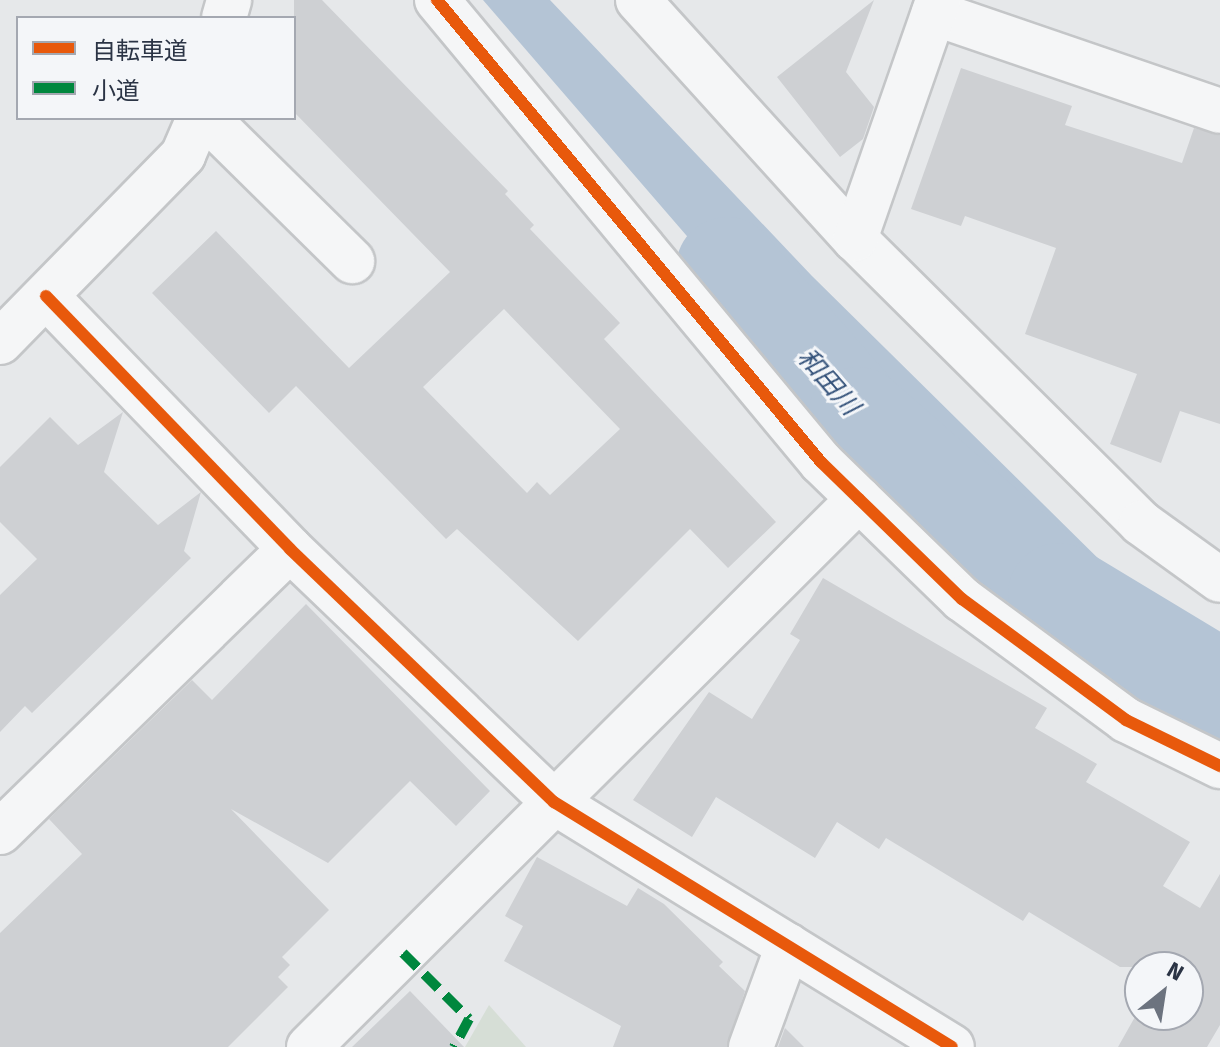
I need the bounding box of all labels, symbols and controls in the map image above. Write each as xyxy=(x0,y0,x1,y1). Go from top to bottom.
legend xyxy=(16,16,296,120)
text: 自転車道 xyxy=(92,37,188,65)
text: 小道 xyxy=(92,77,140,105)
water label: 和田川 xyxy=(791,342,865,422)
north arrow xyxy=(1124,951,1204,1031)
text: N xyxy=(1162,956,1188,987)

